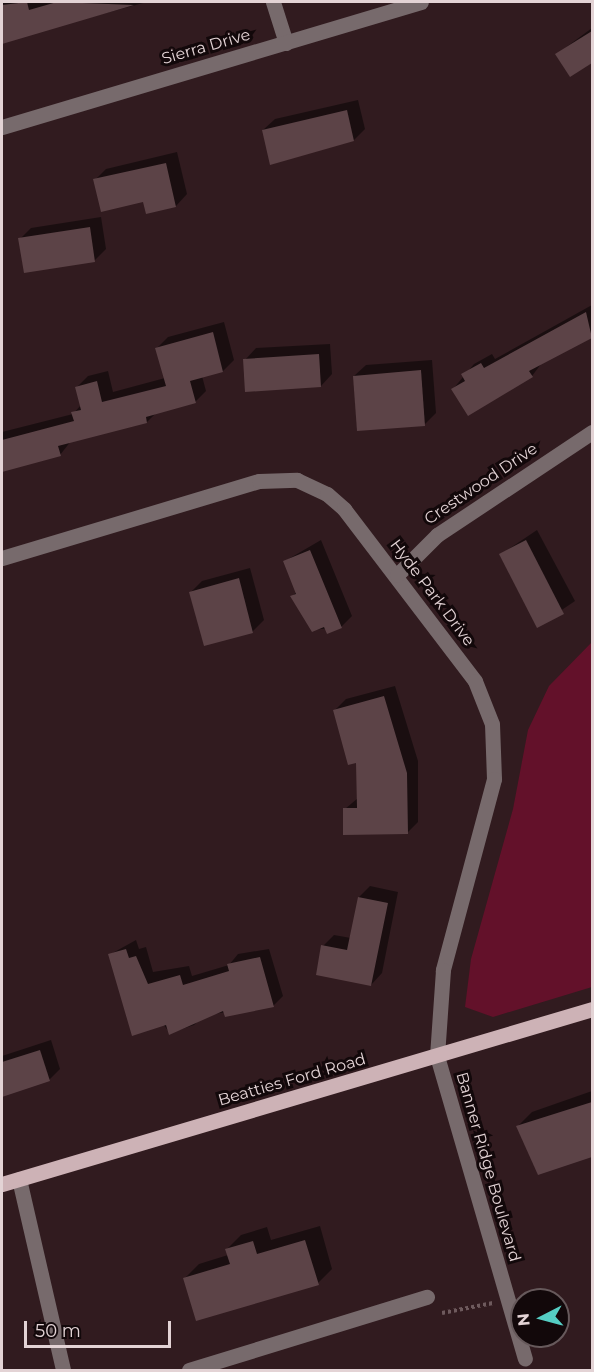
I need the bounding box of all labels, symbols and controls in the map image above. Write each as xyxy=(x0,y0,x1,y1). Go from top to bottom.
street label: Sierra Drive xyxy=(159,25,253,69)
street label: Crestwood Drive xyxy=(421,439,541,529)
street label: Hyde Park Drive xyxy=(386,536,478,650)
street label: Beatties Ford Road xyxy=(216,1050,368,1110)
street label: Banner Ridge Boulevard xyxy=(452,1070,524,1264)
north arrow xyxy=(510,1288,570,1348)
scale bar xyxy=(27,1309,174,1347)
text: N xyxy=(513,1312,534,1327)
text: 50 m xyxy=(35,1320,81,1342)

